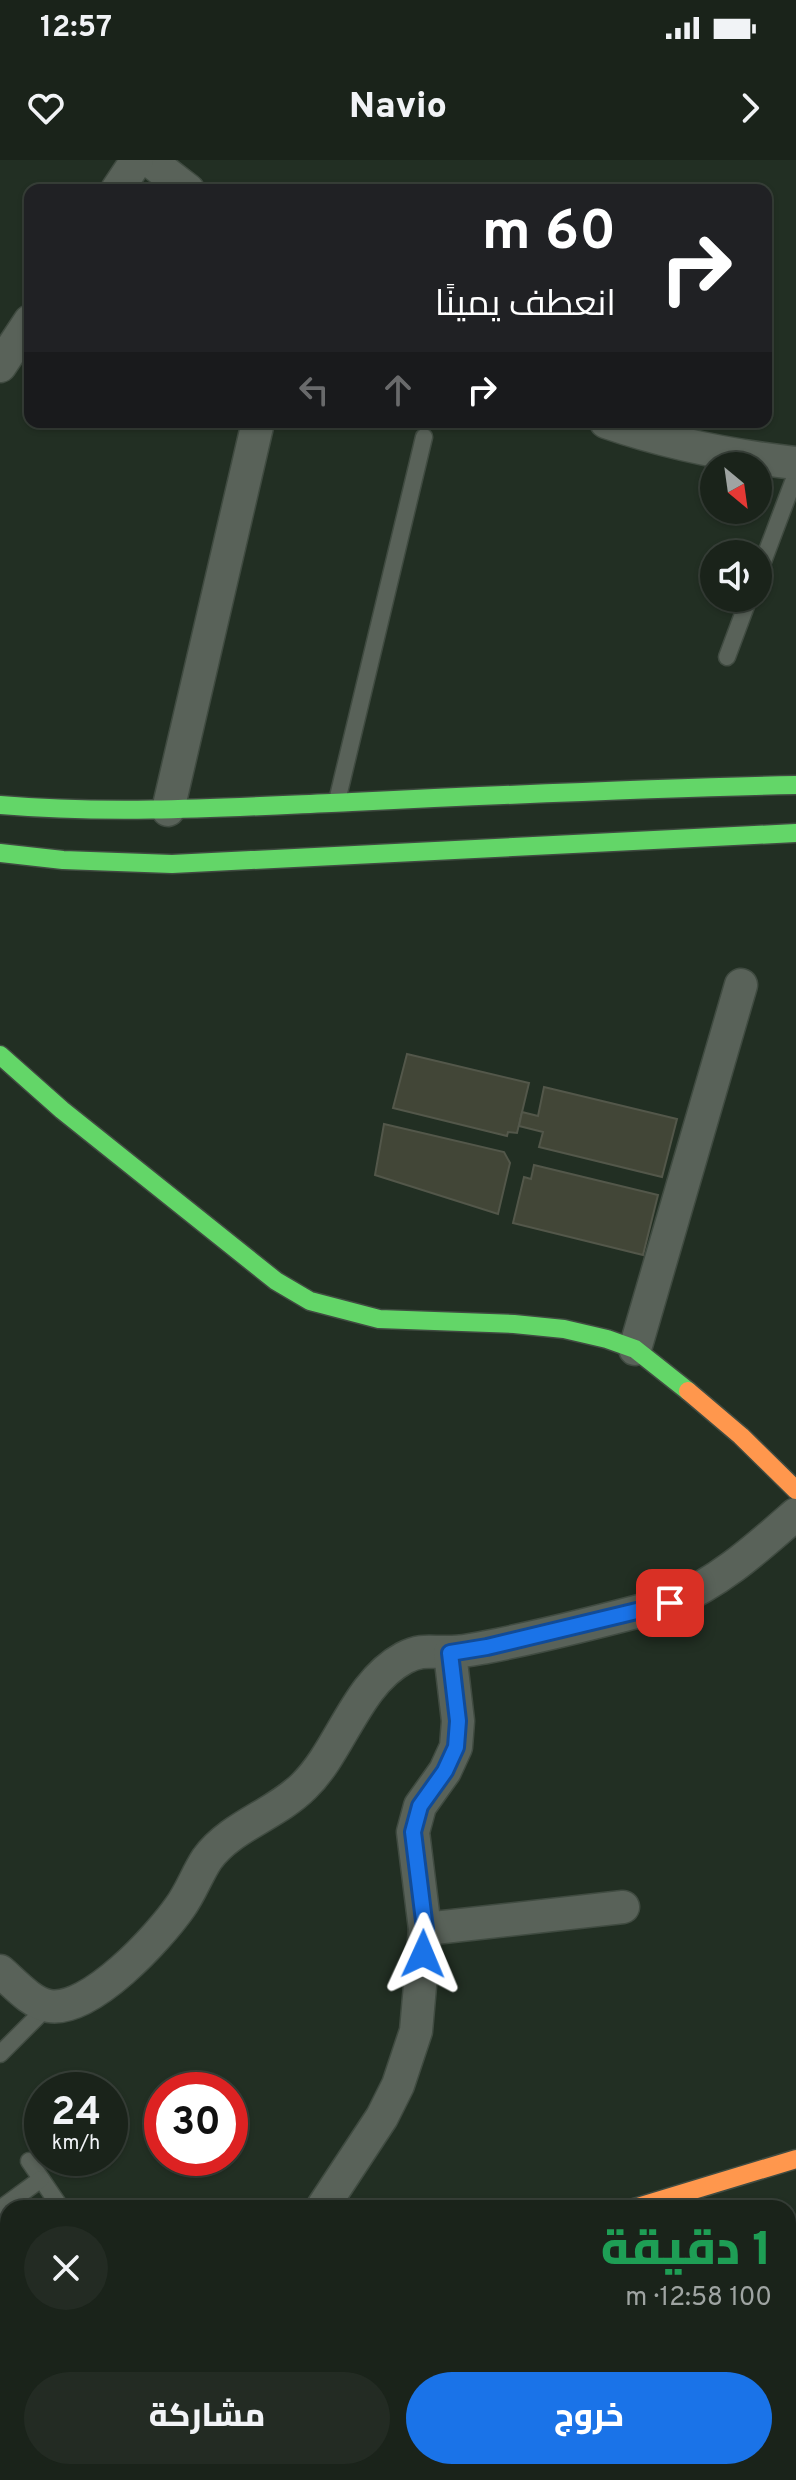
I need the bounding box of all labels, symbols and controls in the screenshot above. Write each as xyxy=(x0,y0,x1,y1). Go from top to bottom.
text: 12:57 xyxy=(40,10,112,47)
text: Navio xyxy=(349,85,447,131)
icon: heart xyxy=(24,86,68,130)
icon: forward xyxy=(728,86,772,130)
text: 60 m xyxy=(482,199,616,269)
icon: right xyxy=(644,216,748,320)
text: انعطف يمينًا xyxy=(435,283,616,329)
icon: left xyxy=(292,368,336,412)
icon: ahead xyxy=(376,368,420,412)
icon: right xyxy=(460,368,504,412)
north arrow xyxy=(700,452,772,524)
map controls xyxy=(700,452,772,612)
button: sound xyxy=(700,540,772,612)
pin xyxy=(636,1569,704,1637)
icon: arrive xyxy=(648,1581,692,1625)
position arrow xyxy=(381,1912,465,1996)
speed limit sign: 30 xyxy=(144,2072,248,2176)
text: 24 xyxy=(51,2089,101,2139)
text: km/h xyxy=(52,2131,100,2157)
text: 1 دقيقة xyxy=(601,2222,772,2282)
button: close xyxy=(24,2226,108,2310)
text: 100 m · 12:58 xyxy=(625,2282,772,2315)
button: مشاركة xyxy=(24,2372,390,2464)
button: خروج xyxy=(406,2372,772,2464)

